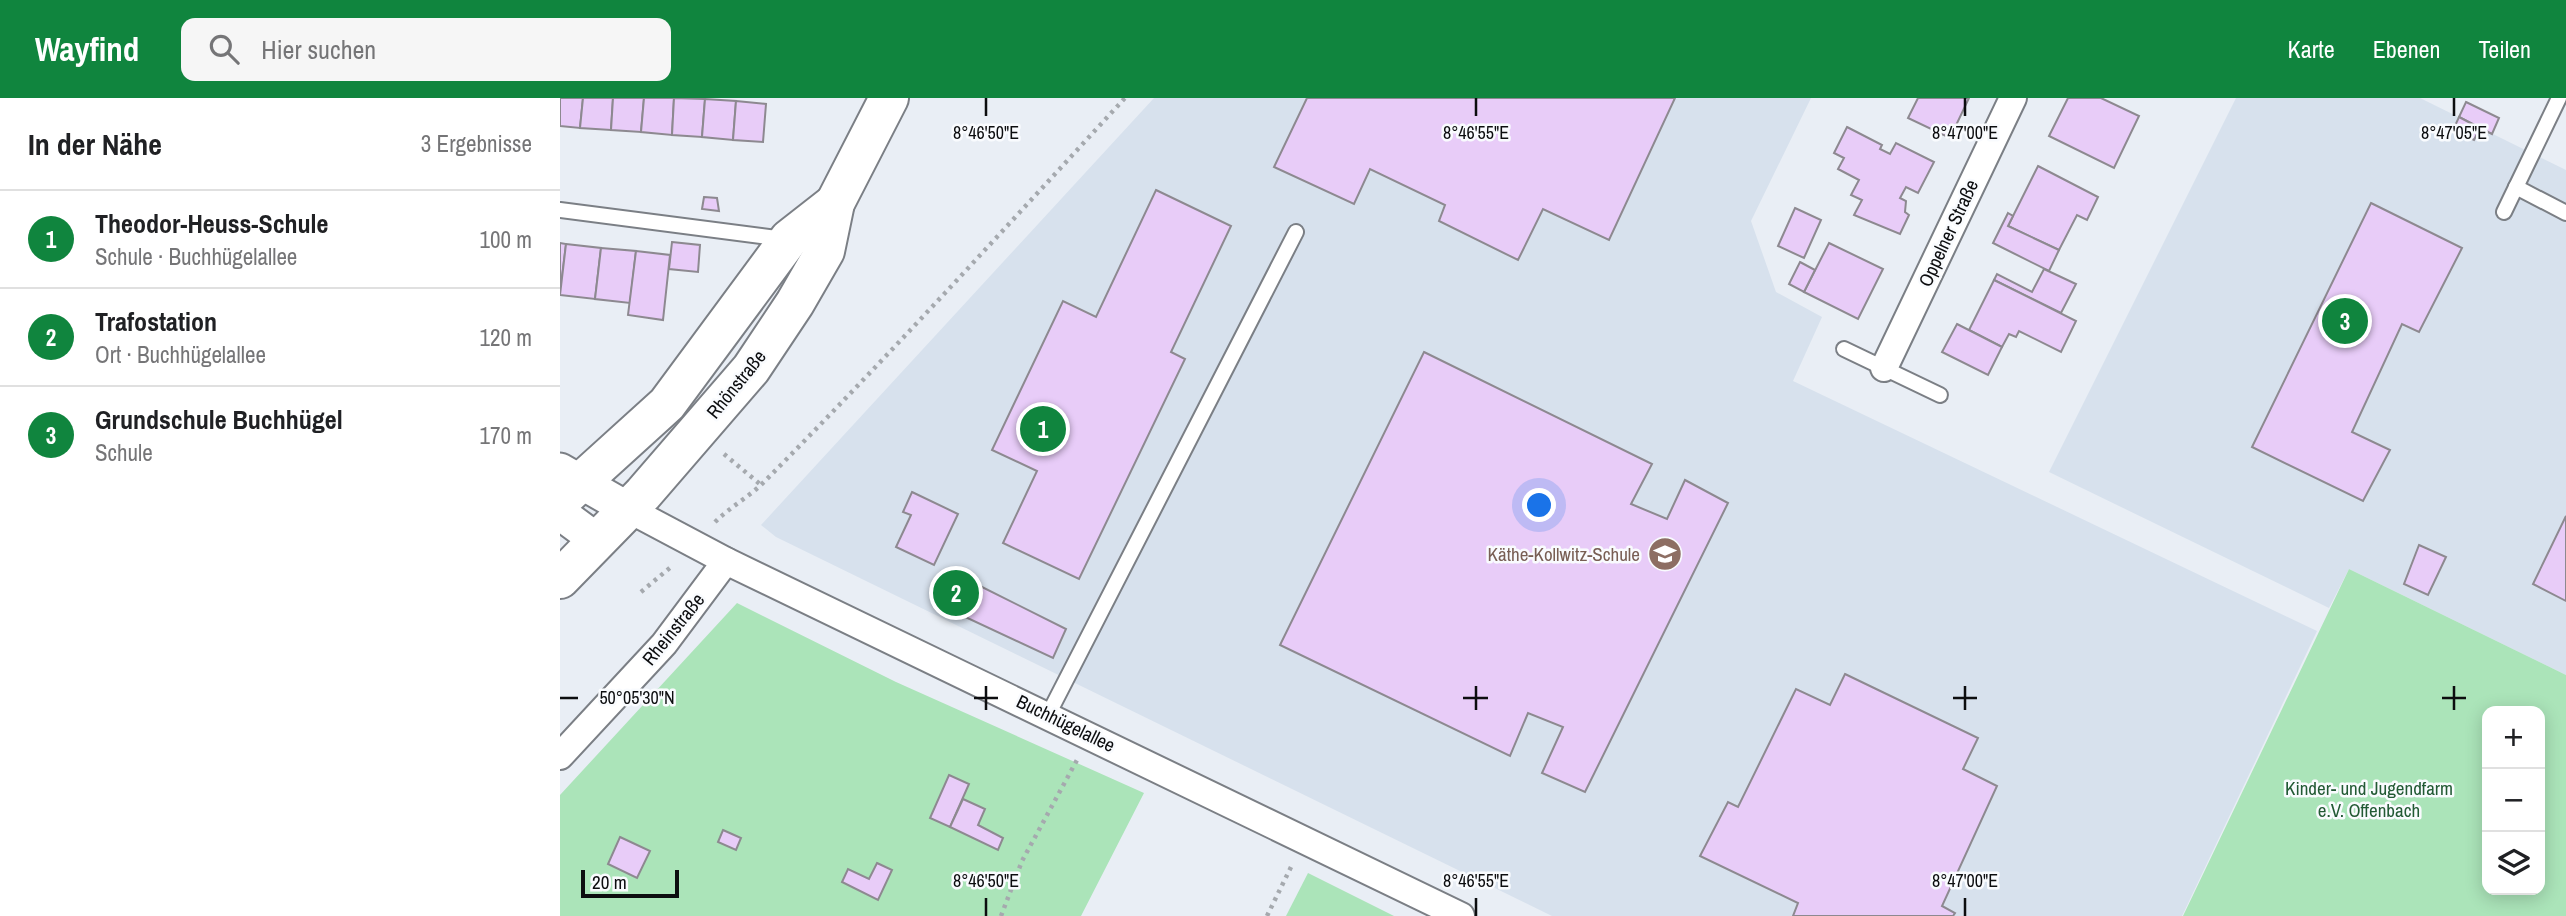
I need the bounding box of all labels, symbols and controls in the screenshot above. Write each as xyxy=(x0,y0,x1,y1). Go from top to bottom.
search box xyxy=(181,18,671,81)
text: Wayfind xyxy=(35,27,139,71)
icon: search xyxy=(205,30,243,68)
text: Hier suchen xyxy=(261,32,376,67)
text: Karte xyxy=(2288,33,2335,65)
text: Ebenen xyxy=(2373,33,2440,65)
text: Teilen xyxy=(2478,33,2531,65)
text: 8°46'50"E xyxy=(953,120,1019,145)
text: 8°46'55"E xyxy=(1443,120,1509,145)
text: 8°47'00"E xyxy=(1932,120,1998,145)
text: 8°47'05"E xyxy=(2421,120,2487,145)
text: In der Nähe xyxy=(28,124,162,164)
text: 3 Ergebnisse xyxy=(421,128,532,159)
street label: Oppelner Straße xyxy=(1912,175,1984,291)
text: Theodor-Heuss-Schule xyxy=(95,206,328,241)
text: 1 xyxy=(46,224,56,255)
text: 100 m xyxy=(480,224,532,255)
text: Schule · Buchhügelallee xyxy=(95,241,297,272)
pin: 3 xyxy=(2322,295,2368,347)
text: Trafostation xyxy=(95,304,217,339)
text: 2 xyxy=(46,322,56,353)
text: 120 m xyxy=(480,322,532,353)
text: Ort · Buchhügelallee xyxy=(95,339,266,370)
street label: Rhönstraße xyxy=(700,344,772,424)
text: Grundschule Buchhügel xyxy=(95,402,343,437)
pin: 1 xyxy=(1020,403,1066,455)
text: 3 xyxy=(46,420,56,451)
text: 170 m xyxy=(480,420,532,451)
text: Schule xyxy=(95,437,153,468)
your location xyxy=(1522,488,1556,522)
school or university icon: Käthe-Kollwitz-Schule xyxy=(1646,535,1684,573)
place label: Käthe-Kollwitz-Schule xyxy=(1488,541,1640,567)
pin: 2 xyxy=(933,567,979,619)
street label: Rheinstraße xyxy=(636,588,710,670)
text: 50°05'30"N xyxy=(599,685,675,710)
street label: Buchhügelallee xyxy=(1012,688,1120,758)
map controls xyxy=(2482,706,2545,895)
button: + xyxy=(2482,706,2545,769)
button: − xyxy=(2482,769,2545,832)
park label: Kinder- und Jugendfarm e.V. Offenbach xyxy=(2285,775,2453,823)
button: layers xyxy=(2482,832,2545,895)
scale bar xyxy=(581,867,679,899)
text: 8°46'50"E xyxy=(953,868,1019,893)
text: 8°46'55"E xyxy=(1443,868,1509,893)
text: 8°47'00"E xyxy=(1932,868,1998,893)
text: 20 m xyxy=(592,869,627,895)

